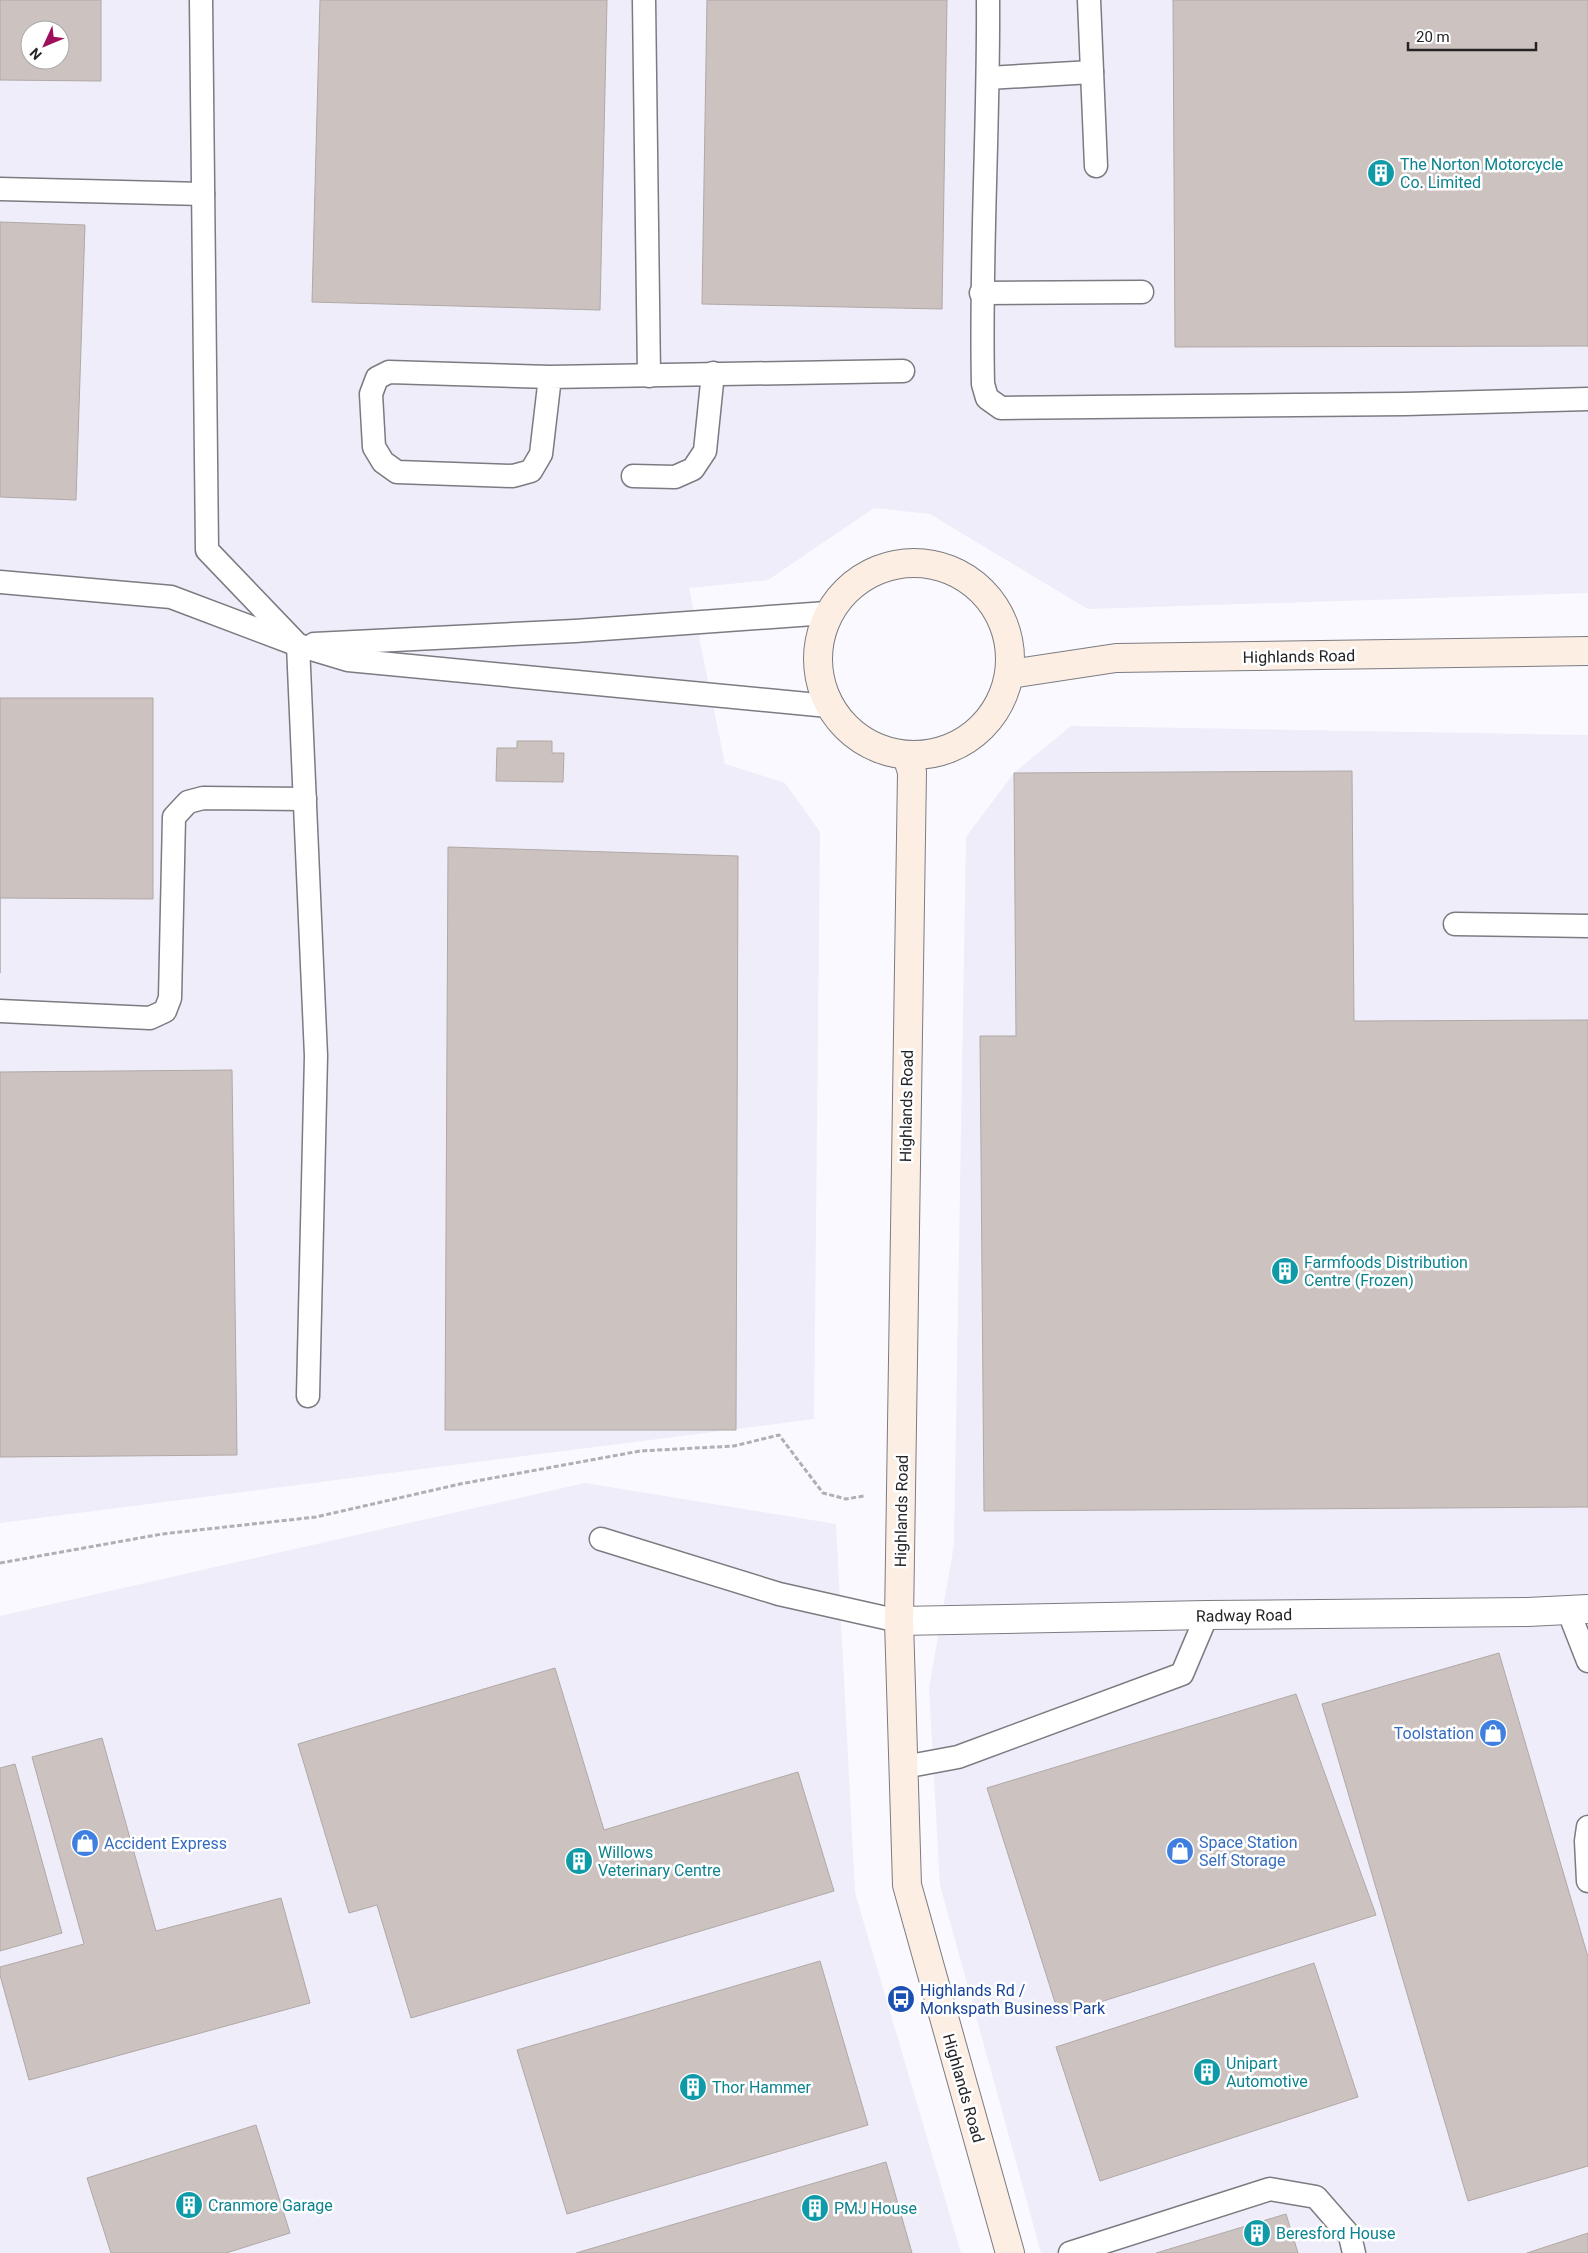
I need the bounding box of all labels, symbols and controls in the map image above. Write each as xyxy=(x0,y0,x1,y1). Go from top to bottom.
north arrow xyxy=(20,20,70,70)
scale bar xyxy=(1408,20,1536,52)
text: 20 m xyxy=(1416,28,1450,46)
text: N xyxy=(26,45,45,63)
place label: The Norton Motorcycle Co. Limited xyxy=(1400,155,1563,192)
building icon: The Norton Motorcycle Co. Limited xyxy=(1366,158,1396,188)
street label: Highlands Road xyxy=(1243,646,1355,667)
street label: Highlands Road xyxy=(896,1050,917,1162)
place label: Farmfoods Distribution Centre (Frozen) xyxy=(1304,1253,1468,1290)
building icon: Farmfoods Distribution Centre (Frozen) xyxy=(1270,1256,1300,1286)
street label: Highlands Road xyxy=(891,1455,912,1567)
street label: Radway Road xyxy=(1196,1605,1292,1626)
shop icon: Toolstation xyxy=(1478,1718,1508,1748)
place label: Toolstation xyxy=(1394,1724,1474,1743)
shop icon: Accident Express xyxy=(70,1828,100,1858)
place label: Space Station Self Storage xyxy=(1199,1833,1298,1870)
place label: Accident Express xyxy=(104,1834,227,1853)
shop icon: Space Station Self Storage xyxy=(1165,1836,1195,1866)
place label: Willows Veterinary Centre xyxy=(598,1843,721,1880)
building icon: Willows Veterinary Centre xyxy=(564,1846,594,1876)
place label: Highlands Rd / Monkspath Business Park xyxy=(920,1981,1106,2018)
bus stop icon: Highlands Rd / Monkspath Business Park xyxy=(886,1984,916,2014)
street label: Highlands Road xyxy=(939,2031,988,2145)
place label: Unipart Automotive xyxy=(1226,2054,1308,2091)
building icon: Unipart Automotive xyxy=(1192,2057,1222,2087)
building icon: Thor Hammer xyxy=(678,2072,708,2102)
place label: Thor Hammer xyxy=(712,2078,812,2097)
building icon: Cranmore Garage xyxy=(174,2190,204,2220)
building icon: PMJ House xyxy=(800,2193,830,2223)
place label: Cranmore Garage xyxy=(208,2196,333,2215)
place label: PMJ House xyxy=(834,2199,917,2218)
building icon: Beresford House xyxy=(1242,2218,1272,2248)
place label: Beresford House xyxy=(1276,2224,1396,2243)

